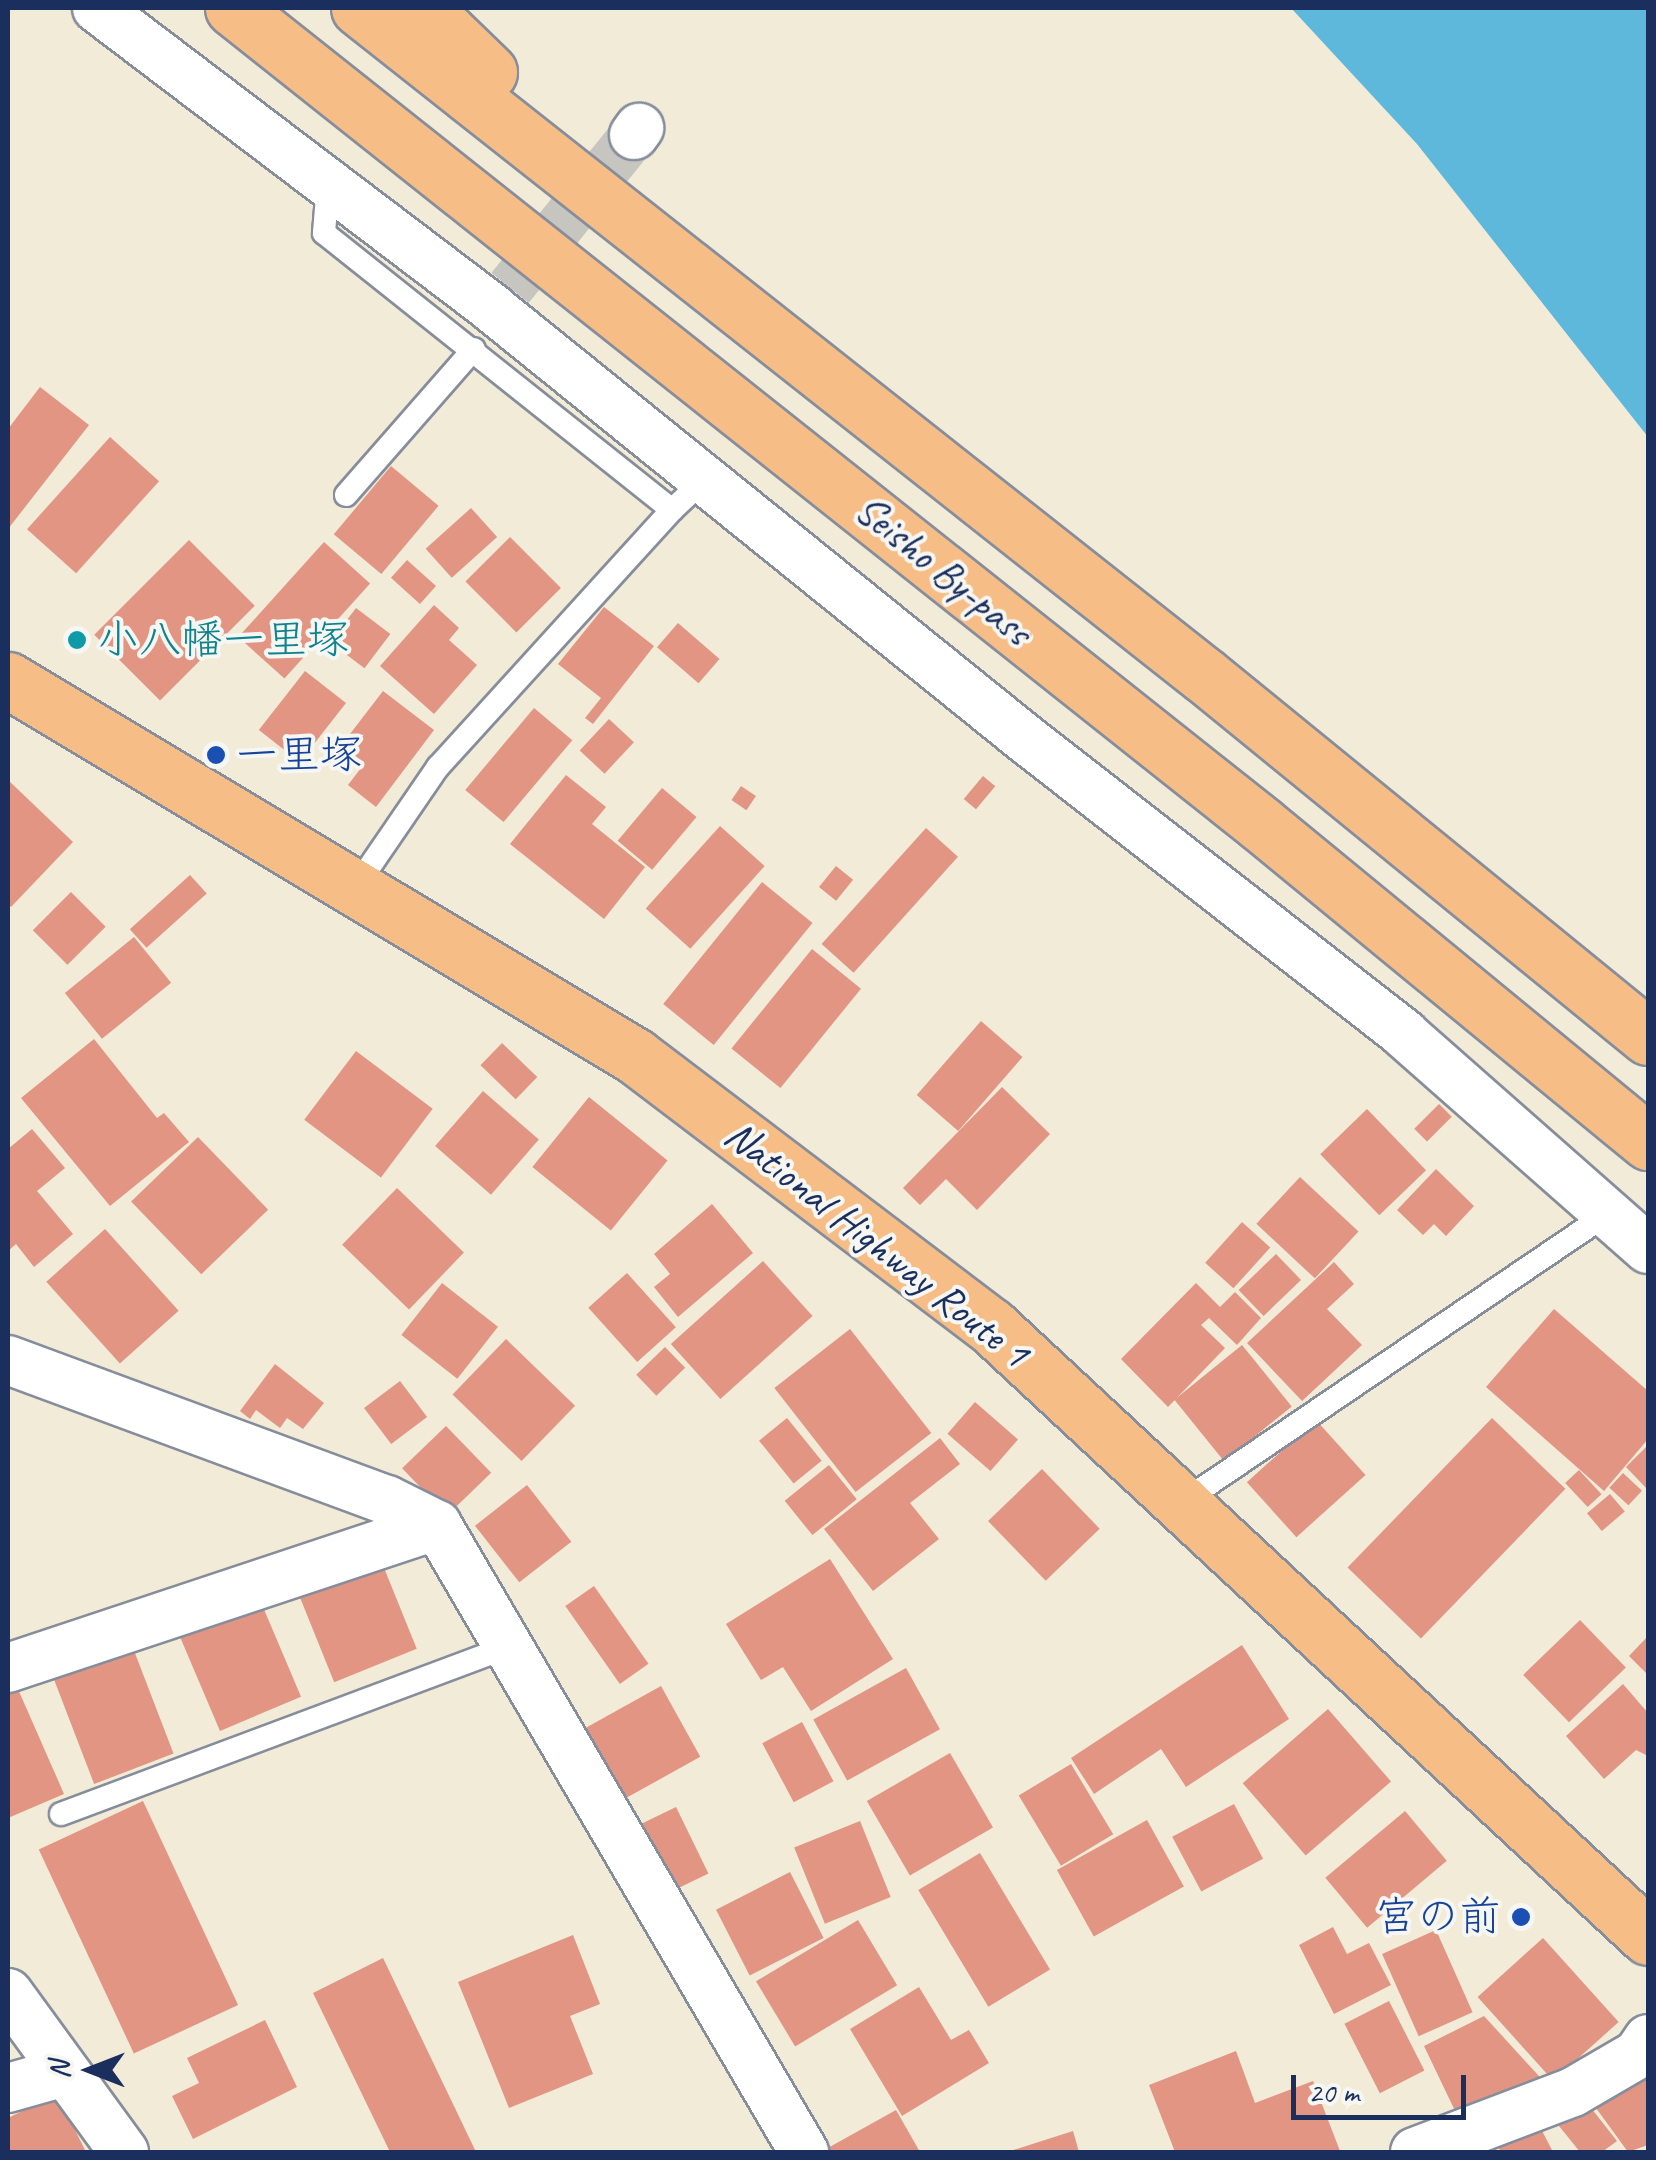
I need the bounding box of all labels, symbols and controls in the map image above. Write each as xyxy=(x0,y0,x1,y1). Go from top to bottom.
street label: Seisho By-pass xyxy=(845,485,1041,657)
place label: 小八幡一里塚 xyxy=(97,615,349,665)
marker: 小八幡一里塚 xyxy=(66,629,88,651)
place label: 一里塚 xyxy=(236,730,362,780)
marker: 一里塚 xyxy=(205,744,227,766)
street label: National Highway Route 1 xyxy=(715,1109,1039,1379)
place label: 宮の前 xyxy=(1375,1892,1501,1942)
marker: 宮の前 xyxy=(1510,1906,1532,1928)
north arrow xyxy=(40,2020,140,2120)
scale bar xyxy=(1296,2055,1471,2117)
text: N xyxy=(42,2061,77,2079)
text: 20 m xyxy=(1308,2073,1359,2111)

